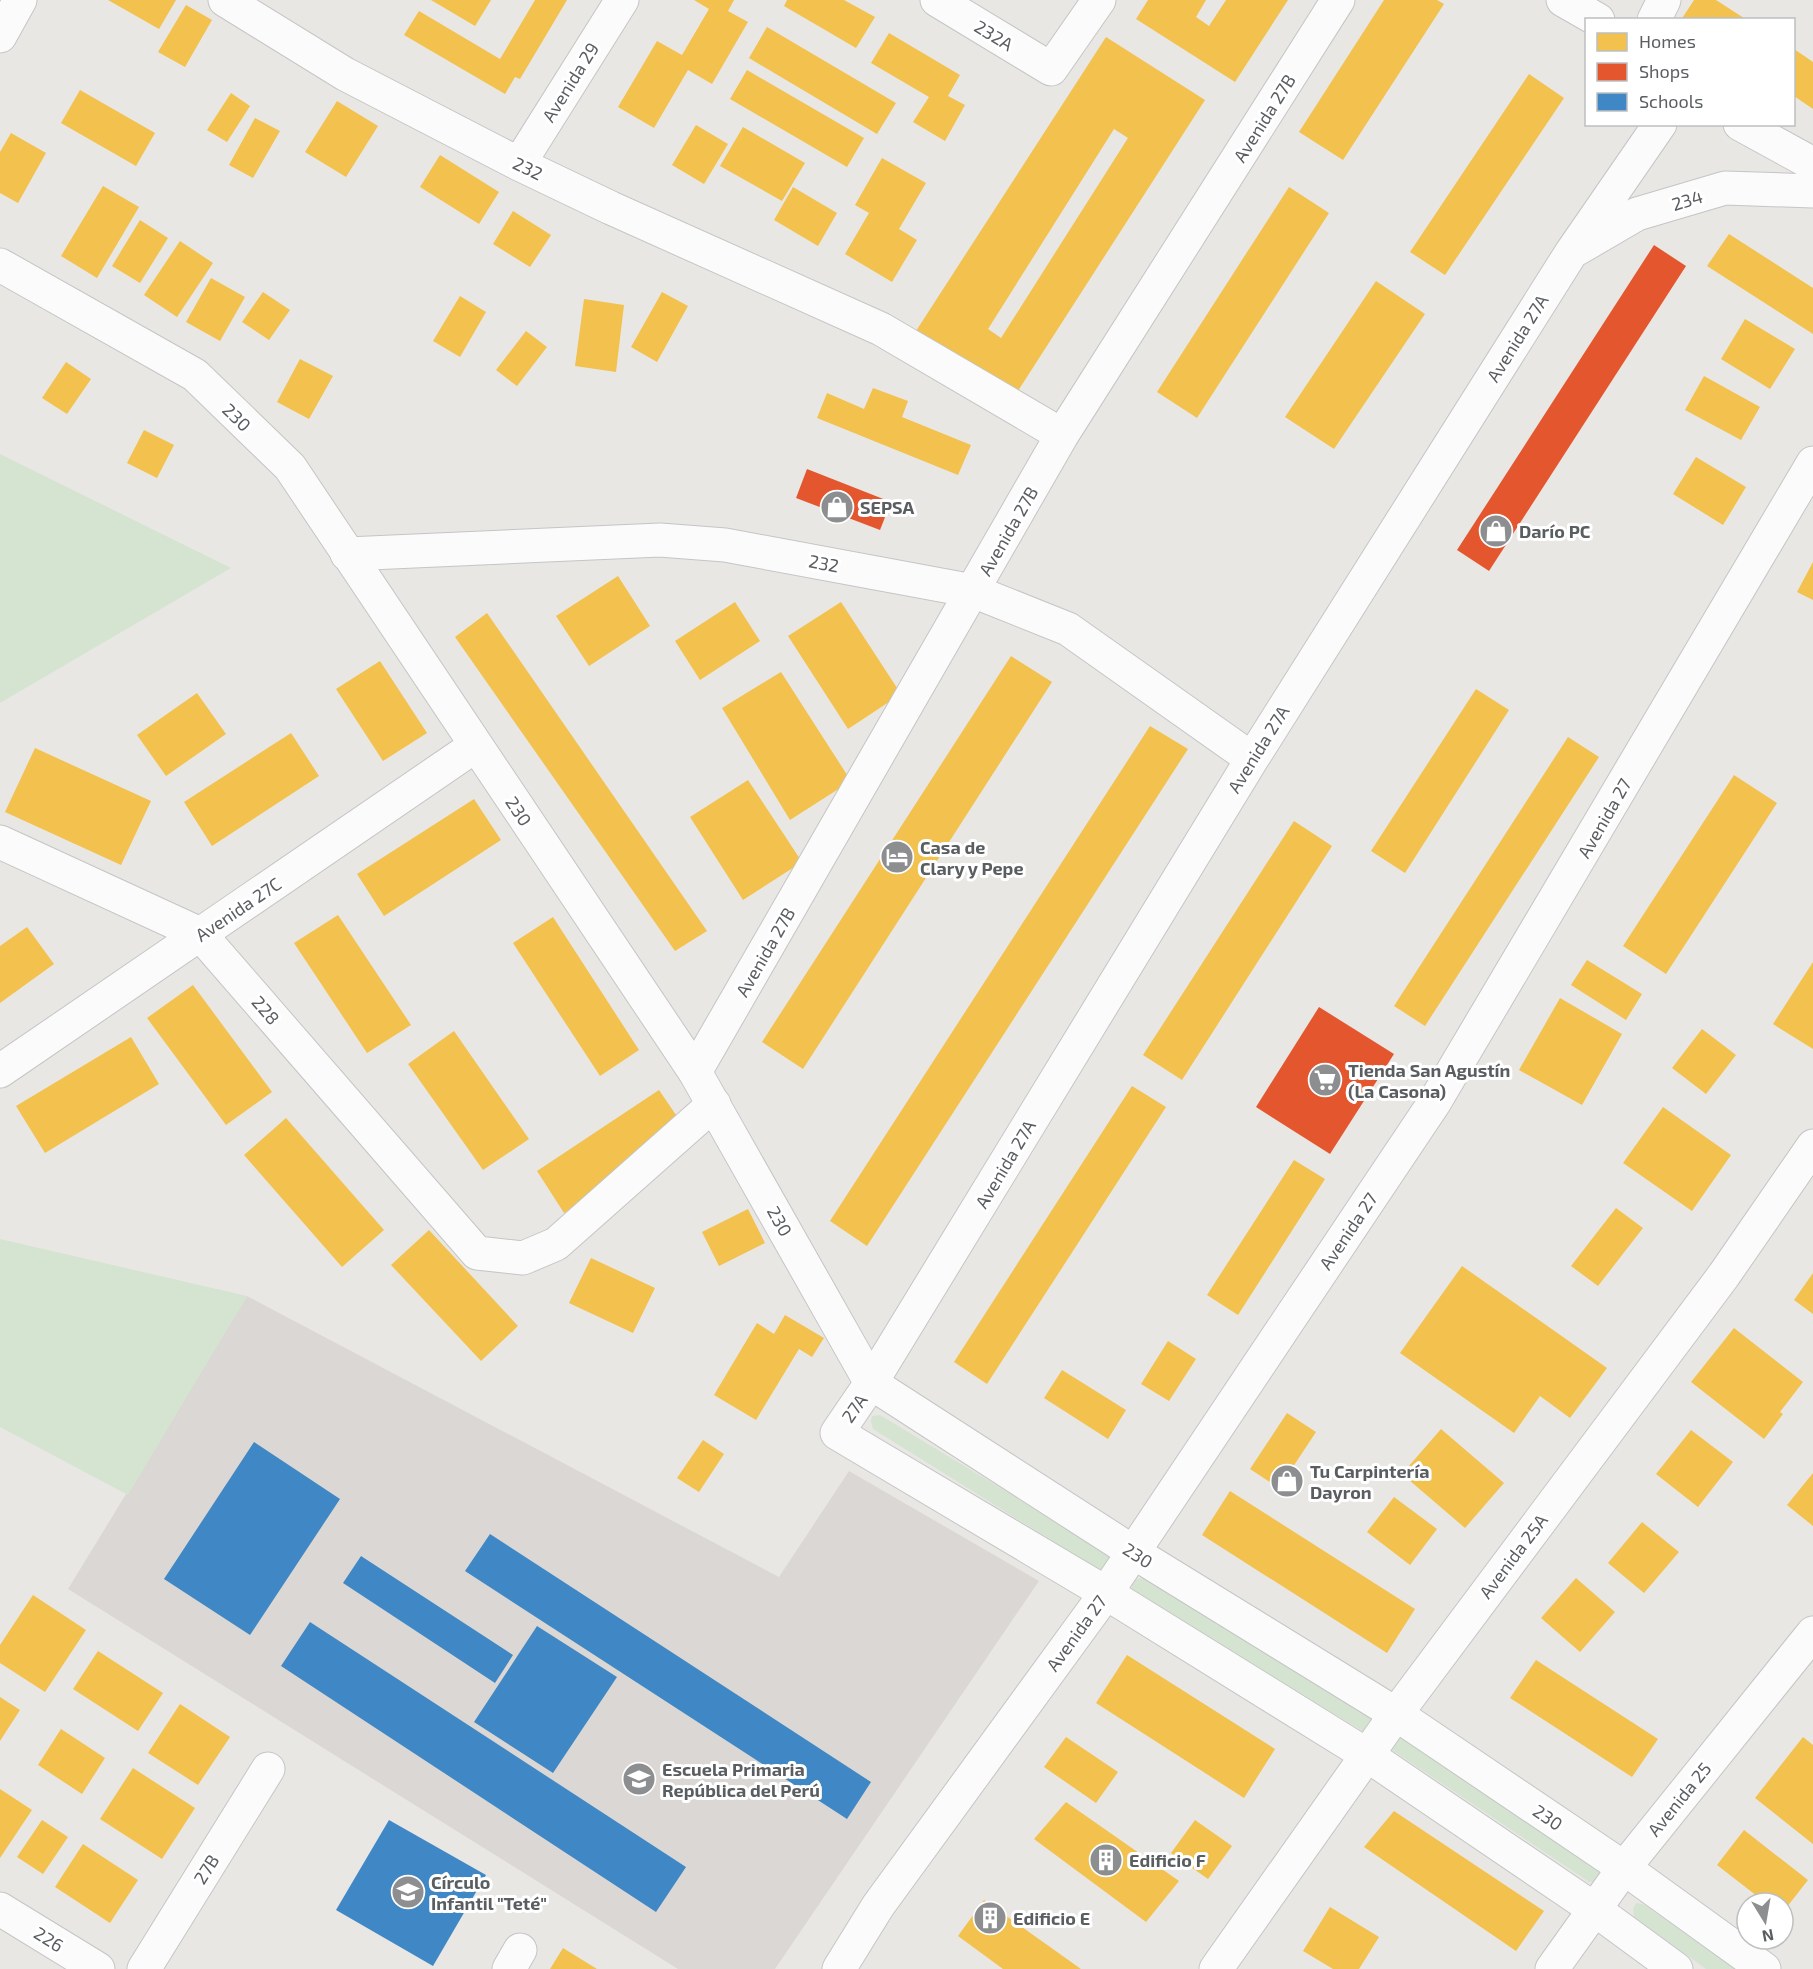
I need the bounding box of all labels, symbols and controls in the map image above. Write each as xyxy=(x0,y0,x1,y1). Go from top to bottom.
street label: 232A xyxy=(971,15,1018,56)
legend xyxy=(1585,18,1795,126)
text: Homes xyxy=(1639,30,1696,52)
street label: Avenida 29 xyxy=(537,38,603,126)
text: Shops xyxy=(1639,60,1689,82)
street label: Avenida 27B xyxy=(1228,70,1300,166)
text: Schools xyxy=(1639,90,1703,112)
street label: 232 xyxy=(510,151,546,185)
street label: 234 xyxy=(1669,185,1705,215)
street label: Avenida 27A xyxy=(1481,290,1553,386)
street label: 230 xyxy=(218,398,256,436)
street label: Avenida 27B xyxy=(974,482,1042,580)
shop icon: SEPSA xyxy=(819,489,855,525)
place label: SEPSA xyxy=(860,496,915,518)
shop icon: Darío PC xyxy=(1478,513,1514,549)
place label: Darío PC xyxy=(1519,520,1591,542)
street label: 232 xyxy=(807,549,841,577)
street label: Avenida 27A xyxy=(1222,701,1294,797)
street label: Avenida 27 xyxy=(1572,774,1636,862)
street label: 230 xyxy=(501,792,537,830)
place label: Casa de Clary y Pepe xyxy=(920,836,1024,879)
hotel icon: Casa de Clary y Pepe xyxy=(879,839,915,875)
street label: Avenida 27C xyxy=(191,872,285,946)
street label: Avenida 27B xyxy=(731,903,799,1001)
street label: 228 xyxy=(247,991,285,1029)
place label: Tienda San Agustín (La Casona) xyxy=(1348,1059,1510,1102)
supermarket icon: Tienda San Agustín (La Casona) xyxy=(1307,1062,1343,1098)
street label: Avenida 27A xyxy=(970,1115,1040,1212)
street label: Avenida 27 xyxy=(1314,1188,1382,1274)
street label: 230 xyxy=(763,1202,797,1240)
street label: 27A xyxy=(836,1389,872,1427)
place label: Tu Carpintería Dayron xyxy=(1310,1460,1430,1503)
shop icon: Tu Carpintería Dayron xyxy=(1269,1463,1305,1499)
street label: Avenida 25A xyxy=(1474,1509,1552,1603)
street label: 230 xyxy=(1119,1537,1157,1573)
street label: Avenida 27 xyxy=(1041,1591,1111,1675)
place label: Escuela Primaria República del Perú xyxy=(662,1758,820,1801)
street label: Avenida 25 xyxy=(1642,1758,1716,1840)
school or university icon: Escuela Primaria República del Perú xyxy=(621,1761,657,1797)
street label: 230 xyxy=(1529,1799,1567,1835)
building icon: Edificio F xyxy=(1088,1842,1124,1878)
place label: Edificio F xyxy=(1129,1849,1206,1871)
street label: 27B xyxy=(189,1850,223,1888)
place label: Círculo Infantil "Teté" xyxy=(431,1871,547,1914)
school or university icon: Círculo Infantil "Teté" xyxy=(390,1874,426,1910)
north arrow xyxy=(1735,1891,1795,1951)
building icon: Edificio E xyxy=(972,1900,1008,1936)
place label: Edificio E xyxy=(1013,1907,1090,1929)
street label: 226 xyxy=(30,1922,68,1956)
text: N xyxy=(1760,1926,1775,1947)

